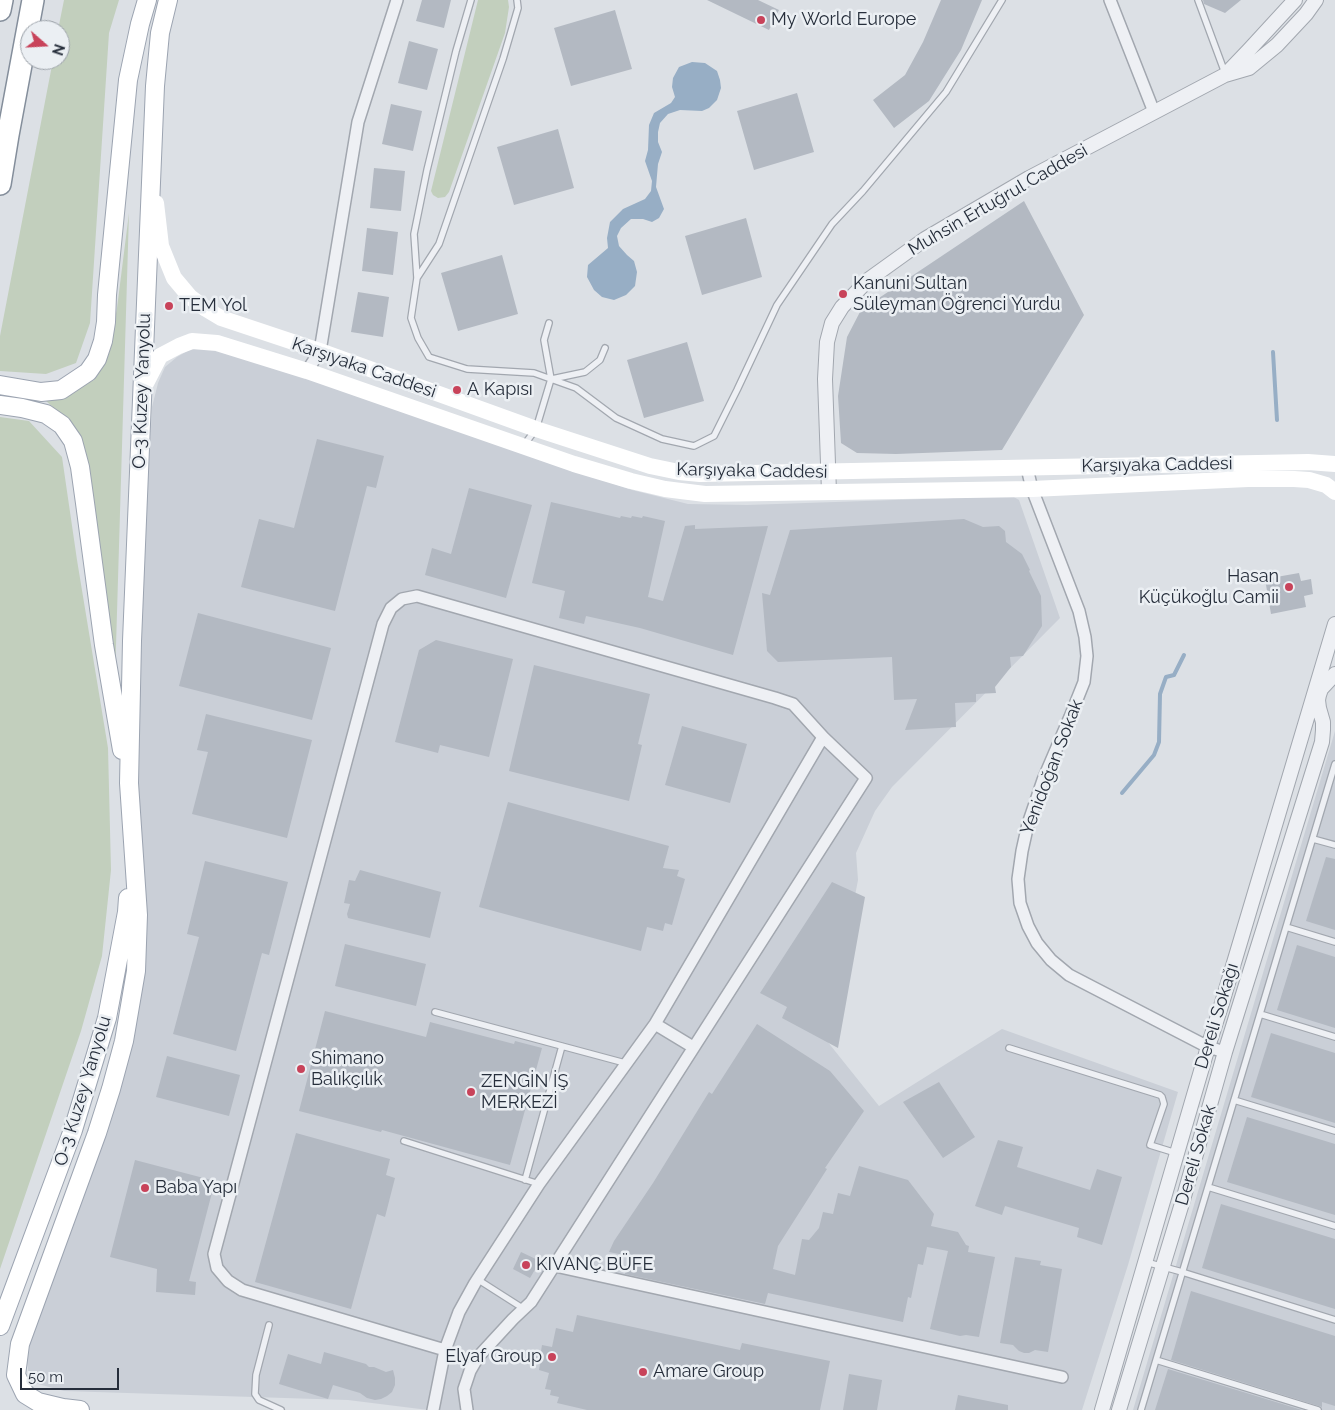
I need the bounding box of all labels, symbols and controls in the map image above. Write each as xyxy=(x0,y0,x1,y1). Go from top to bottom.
place label: My World Europe xyxy=(771,9,916,31)
marker: My World Europe xyxy=(755,14,767,26)
north arrow xyxy=(20,20,70,70)
text: N xyxy=(49,42,68,57)
street label: Muhsin Ertuğrul Caddesi xyxy=(904,140,1092,260)
place label: Kanuni Sultan Süleyman Öğrenci Yurdu xyxy=(853,273,1060,316)
marker: Kanuni Sultan Süleyman Öğrenci Yurdu xyxy=(837,288,849,300)
place label: TEM Yol xyxy=(179,295,247,317)
marker: TEM Yol xyxy=(163,300,175,312)
street label: O-3 Kuzey Yanyolu xyxy=(128,313,156,469)
street label: Karşıyaka Caddesi xyxy=(289,333,439,403)
place label: A Kapısı xyxy=(467,379,533,401)
marker: A Kapısı xyxy=(451,384,463,396)
street label: Karşıyaka Caddesi xyxy=(1081,453,1233,477)
street label: Karşıyaka Caddesi xyxy=(676,459,828,483)
place label: Hasan Küçükoğlu Camii xyxy=(1139,566,1279,608)
marker: Hasan Küçükoğlu Camii xyxy=(1283,581,1295,593)
street label: Yenidoğan Sokak xyxy=(1016,696,1088,838)
street label: Dereli Sokağı xyxy=(1191,961,1243,1071)
street label: O-3 Kuzey Yanyolu xyxy=(50,1013,116,1169)
place label: Shimano Balıkçılık xyxy=(311,1048,384,1090)
marker: Shimano Balıkçılık xyxy=(295,1063,307,1075)
place label: ZENGİN İŞ MERKEZİ xyxy=(481,1071,568,1114)
marker: ZENGİN İŞ MERKEZİ xyxy=(465,1086,477,1098)
street label: Dereli Sokak xyxy=(1171,1102,1221,1208)
place label: Baba Yapı xyxy=(155,1177,237,1199)
marker: Baba Yapı xyxy=(139,1182,151,1194)
place label: KIVANÇ BÜFE xyxy=(536,1254,653,1276)
marker: KIVANÇ BÜFE xyxy=(520,1259,532,1271)
place label: Elyaf Group xyxy=(445,1346,542,1368)
marker: Elyaf Group xyxy=(546,1351,558,1363)
scale bar xyxy=(22,1358,121,1390)
place label: Amare Group xyxy=(653,1361,764,1383)
marker: Amare Group xyxy=(637,1366,649,1378)
text: 50 m xyxy=(28,1368,63,1386)

